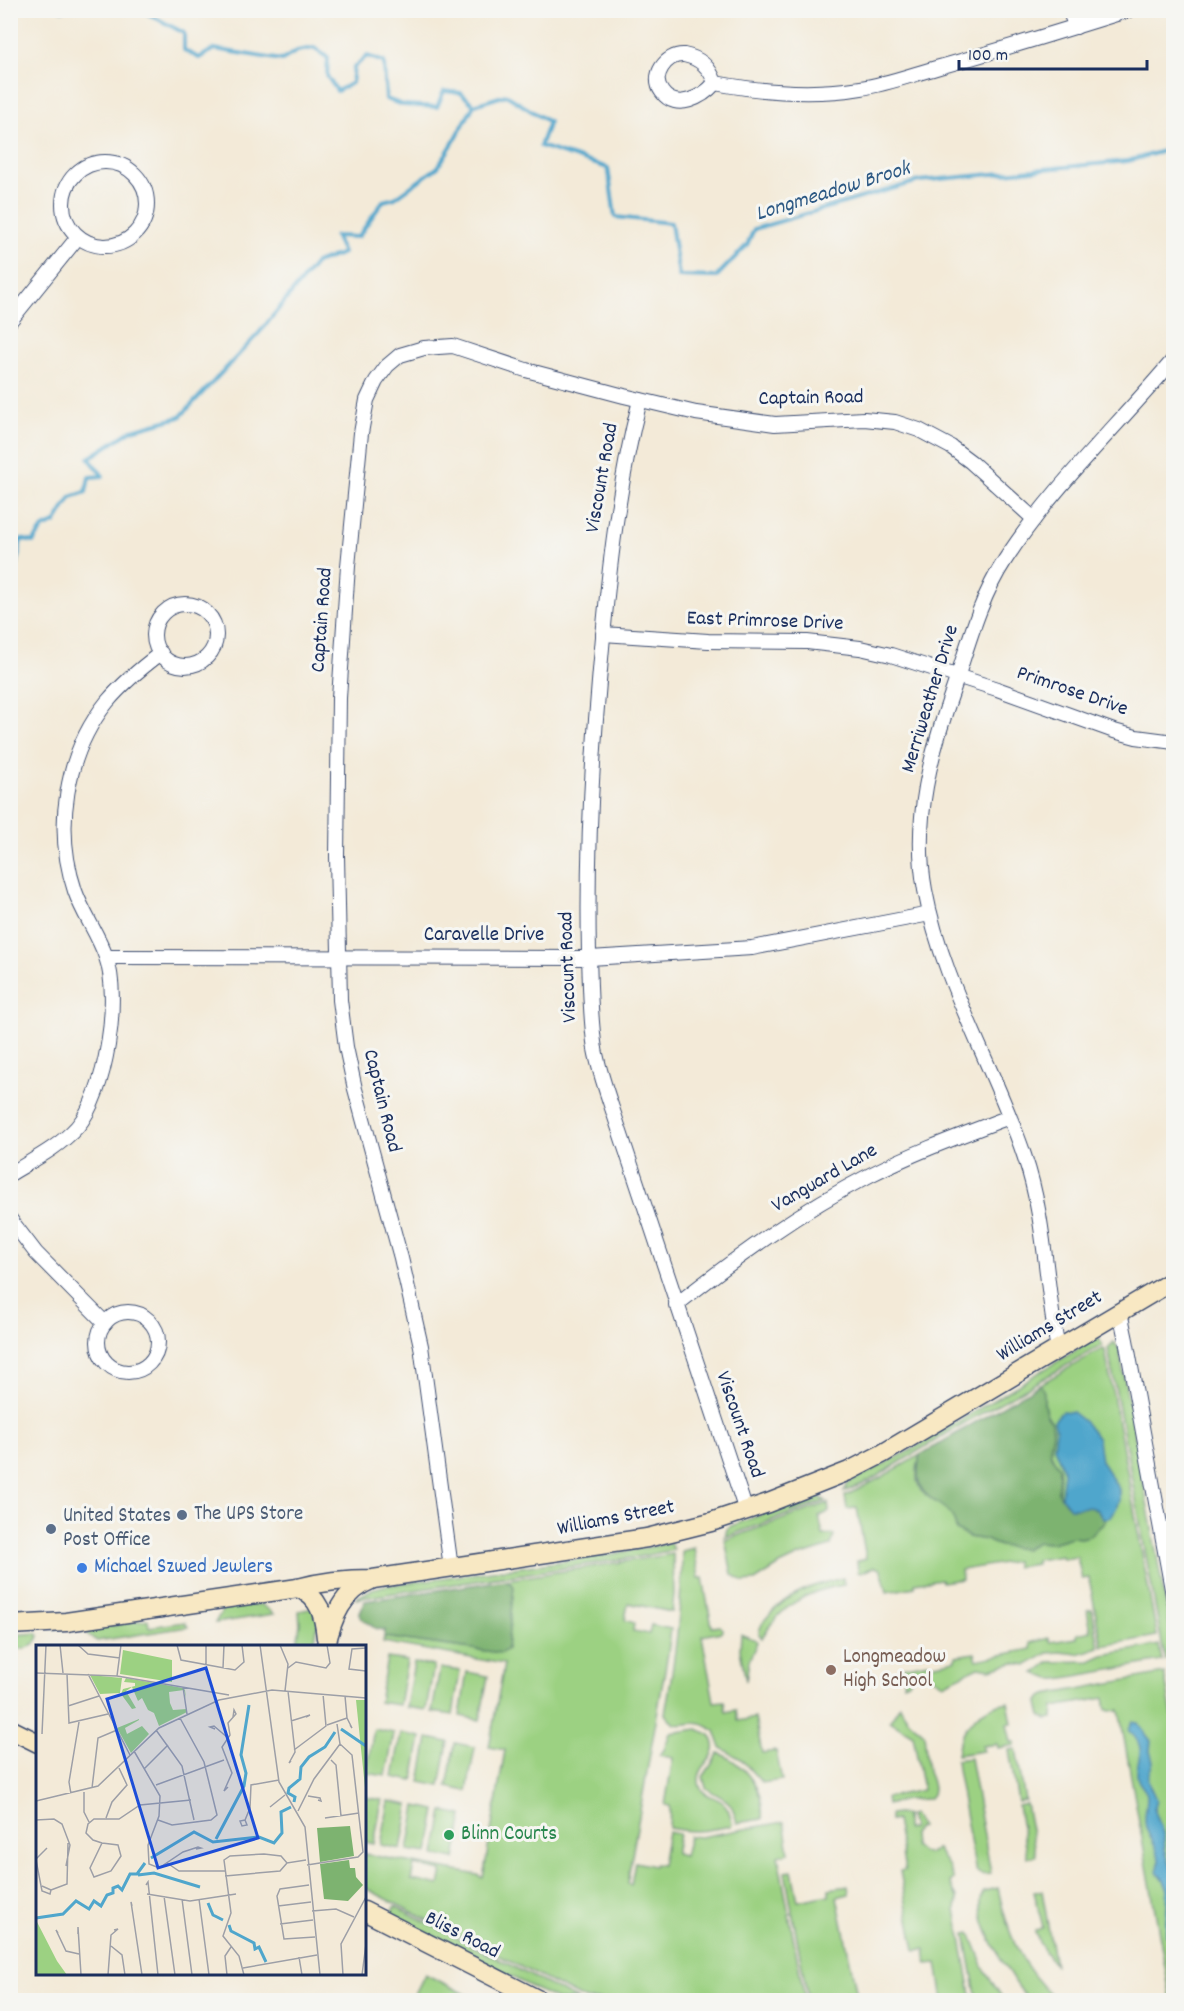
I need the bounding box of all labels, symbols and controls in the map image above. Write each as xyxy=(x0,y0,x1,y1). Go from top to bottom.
scale bar xyxy=(959,33,1146,71)
text: 100 m xyxy=(968,44,1008,69)
water label: Longmeadow Brook xyxy=(752,153,916,230)
street label: Captain Road xyxy=(758,383,864,415)
street label: Viscount Road xyxy=(579,421,627,535)
street label: Captain Road xyxy=(304,567,342,673)
street label: East Primrose Drive xyxy=(686,604,844,640)
street label: Merriweather Drive xyxy=(894,621,968,777)
street label: Primrose Drive xyxy=(1012,659,1132,725)
street label: Viscount Road xyxy=(552,911,586,1023)
street label: Caravelle Drive xyxy=(424,921,544,951)
street label: Captain Road xyxy=(354,1046,408,1156)
street label: Vanguard Lane xyxy=(767,1137,883,1221)
street label: Williams Street xyxy=(991,1283,1109,1370)
street label: Viscount Road xyxy=(707,1368,771,1482)
street label: Williams Street xyxy=(555,1493,677,1545)
place label: The UPS Store xyxy=(194,1500,303,1530)
place label: United States Post Office xyxy=(63,1502,171,1556)
marker: The UPS Store xyxy=(175,1508,189,1522)
marker: United States Post Office xyxy=(44,1522,58,1536)
place label: Michael Szwed Jewlers xyxy=(94,1553,273,1583)
marker: Michael Szwed Jewlers xyxy=(75,1561,89,1575)
place label: Longmeadow High School xyxy=(843,1643,946,1697)
inset map xyxy=(36,1645,366,1975)
marker: Longmeadow High School xyxy=(824,1663,838,1677)
place label: Blinn Courts xyxy=(461,1820,557,1850)
marker: Blinn Courts xyxy=(442,1828,456,1842)
street label: Bliss Road xyxy=(419,1904,505,1968)

